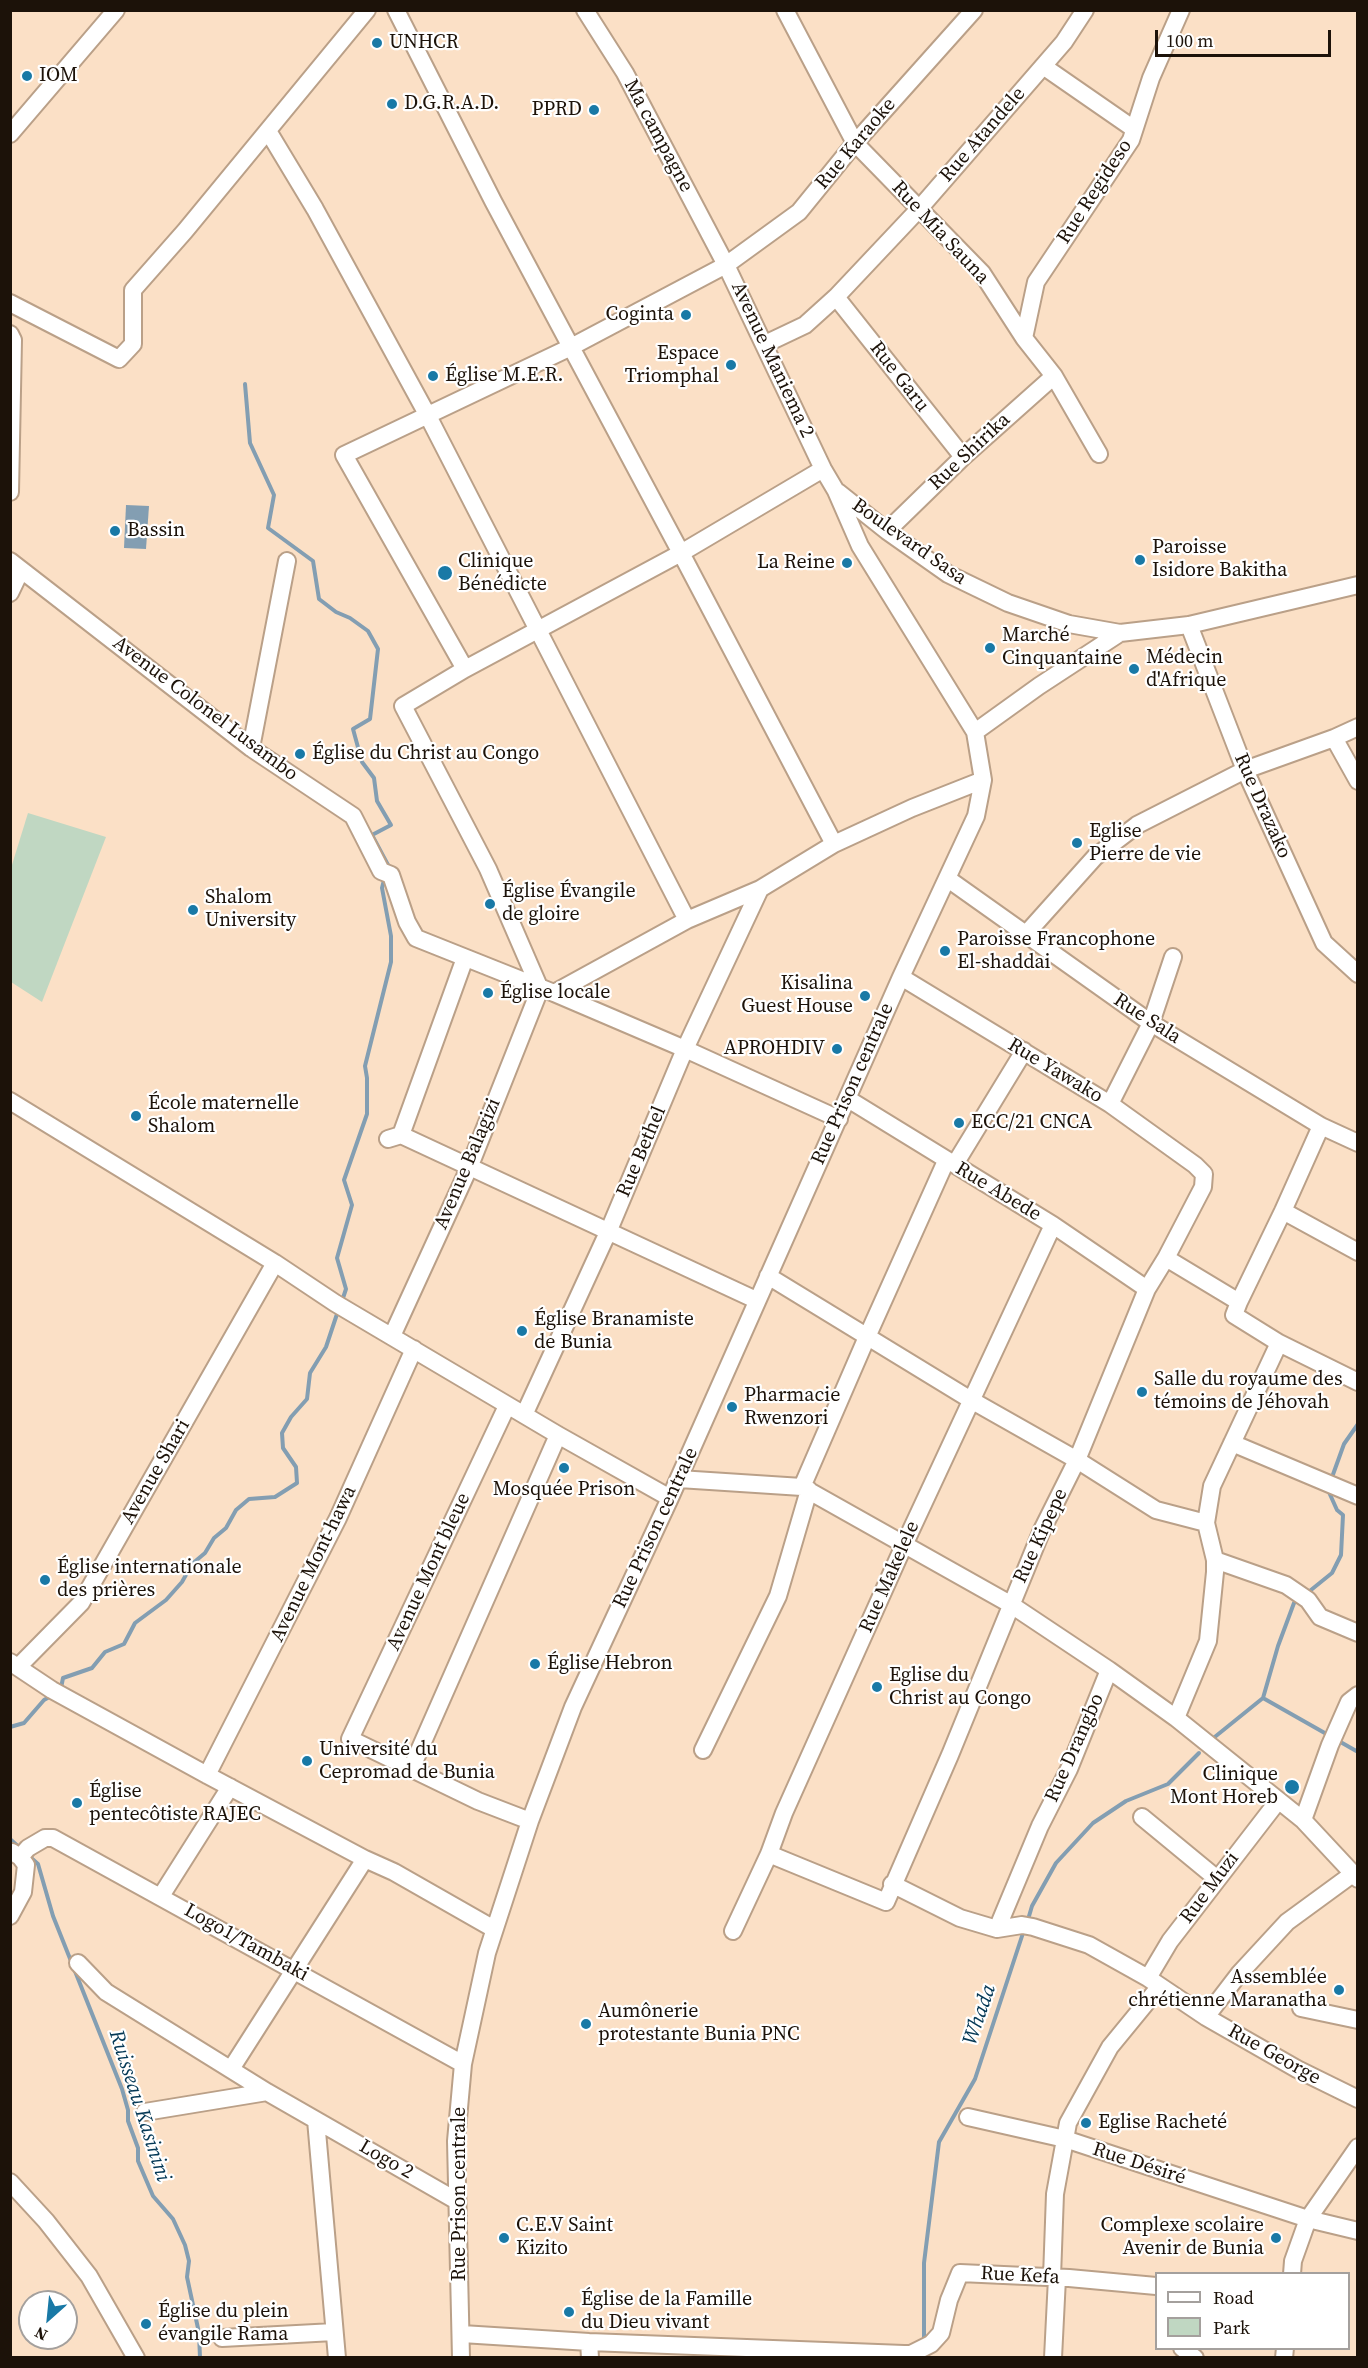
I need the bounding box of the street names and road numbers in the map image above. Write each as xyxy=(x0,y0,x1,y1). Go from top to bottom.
street label: Ma campagne xyxy=(618,75,698,197)
street label: Rue Atandele xyxy=(935,83,1031,187)
street label: Rue Karaoke xyxy=(811,93,901,195)
street label: Rue Regideso xyxy=(1052,135,1138,249)
street label: Rue Mia Sauna xyxy=(886,176,994,290)
street label: Avenue Maniema 2 xyxy=(725,278,819,442)
street label: Rue Garu xyxy=(864,337,934,417)
street label: Rue Shirika xyxy=(924,408,1016,496)
street label: Boulevard Sasa xyxy=(847,494,971,590)
street label: Avenue Colonel Lusambo xyxy=(108,631,302,787)
street label: Rue Drazako xyxy=(1228,750,1296,862)
street label: Rue Sala xyxy=(1109,988,1185,1050)
street label: Rue Prison centrale xyxy=(807,999,899,1169)
street label: Rue Yawako xyxy=(1003,1033,1107,1109)
street label: Avenue Balagizi xyxy=(430,1095,506,1233)
street label: Rue Bethel xyxy=(612,1103,672,1201)
street label: Rue Abede xyxy=(951,1157,1045,1227)
street label: Avenue Shari xyxy=(116,1415,196,1529)
street label: Rue Prison centrale xyxy=(608,1444,704,1612)
street label: Avenue Mont-hawa xyxy=(266,1482,362,1646)
street label: Rue Kipepe xyxy=(1009,1485,1073,1587)
street label: Avenue Mont bleue xyxy=(382,1489,476,1655)
street label: Rue Makelele xyxy=(855,1517,925,1637)
street label: Rue Drangbo xyxy=(1040,1690,1110,1806)
street label: Rue Muzi xyxy=(1175,1847,1245,1929)
street label: Logo1/Tambaki xyxy=(180,1899,312,1987)
street label: Rue George xyxy=(1223,2020,1325,2090)
street label: Rue Prison centrale xyxy=(448,2107,472,2281)
street label: Logo 2 xyxy=(355,2135,417,2185)
street label: Rue Désiré xyxy=(1089,2138,1189,2190)
street label: Rue Kefa xyxy=(980,2262,1060,2290)

